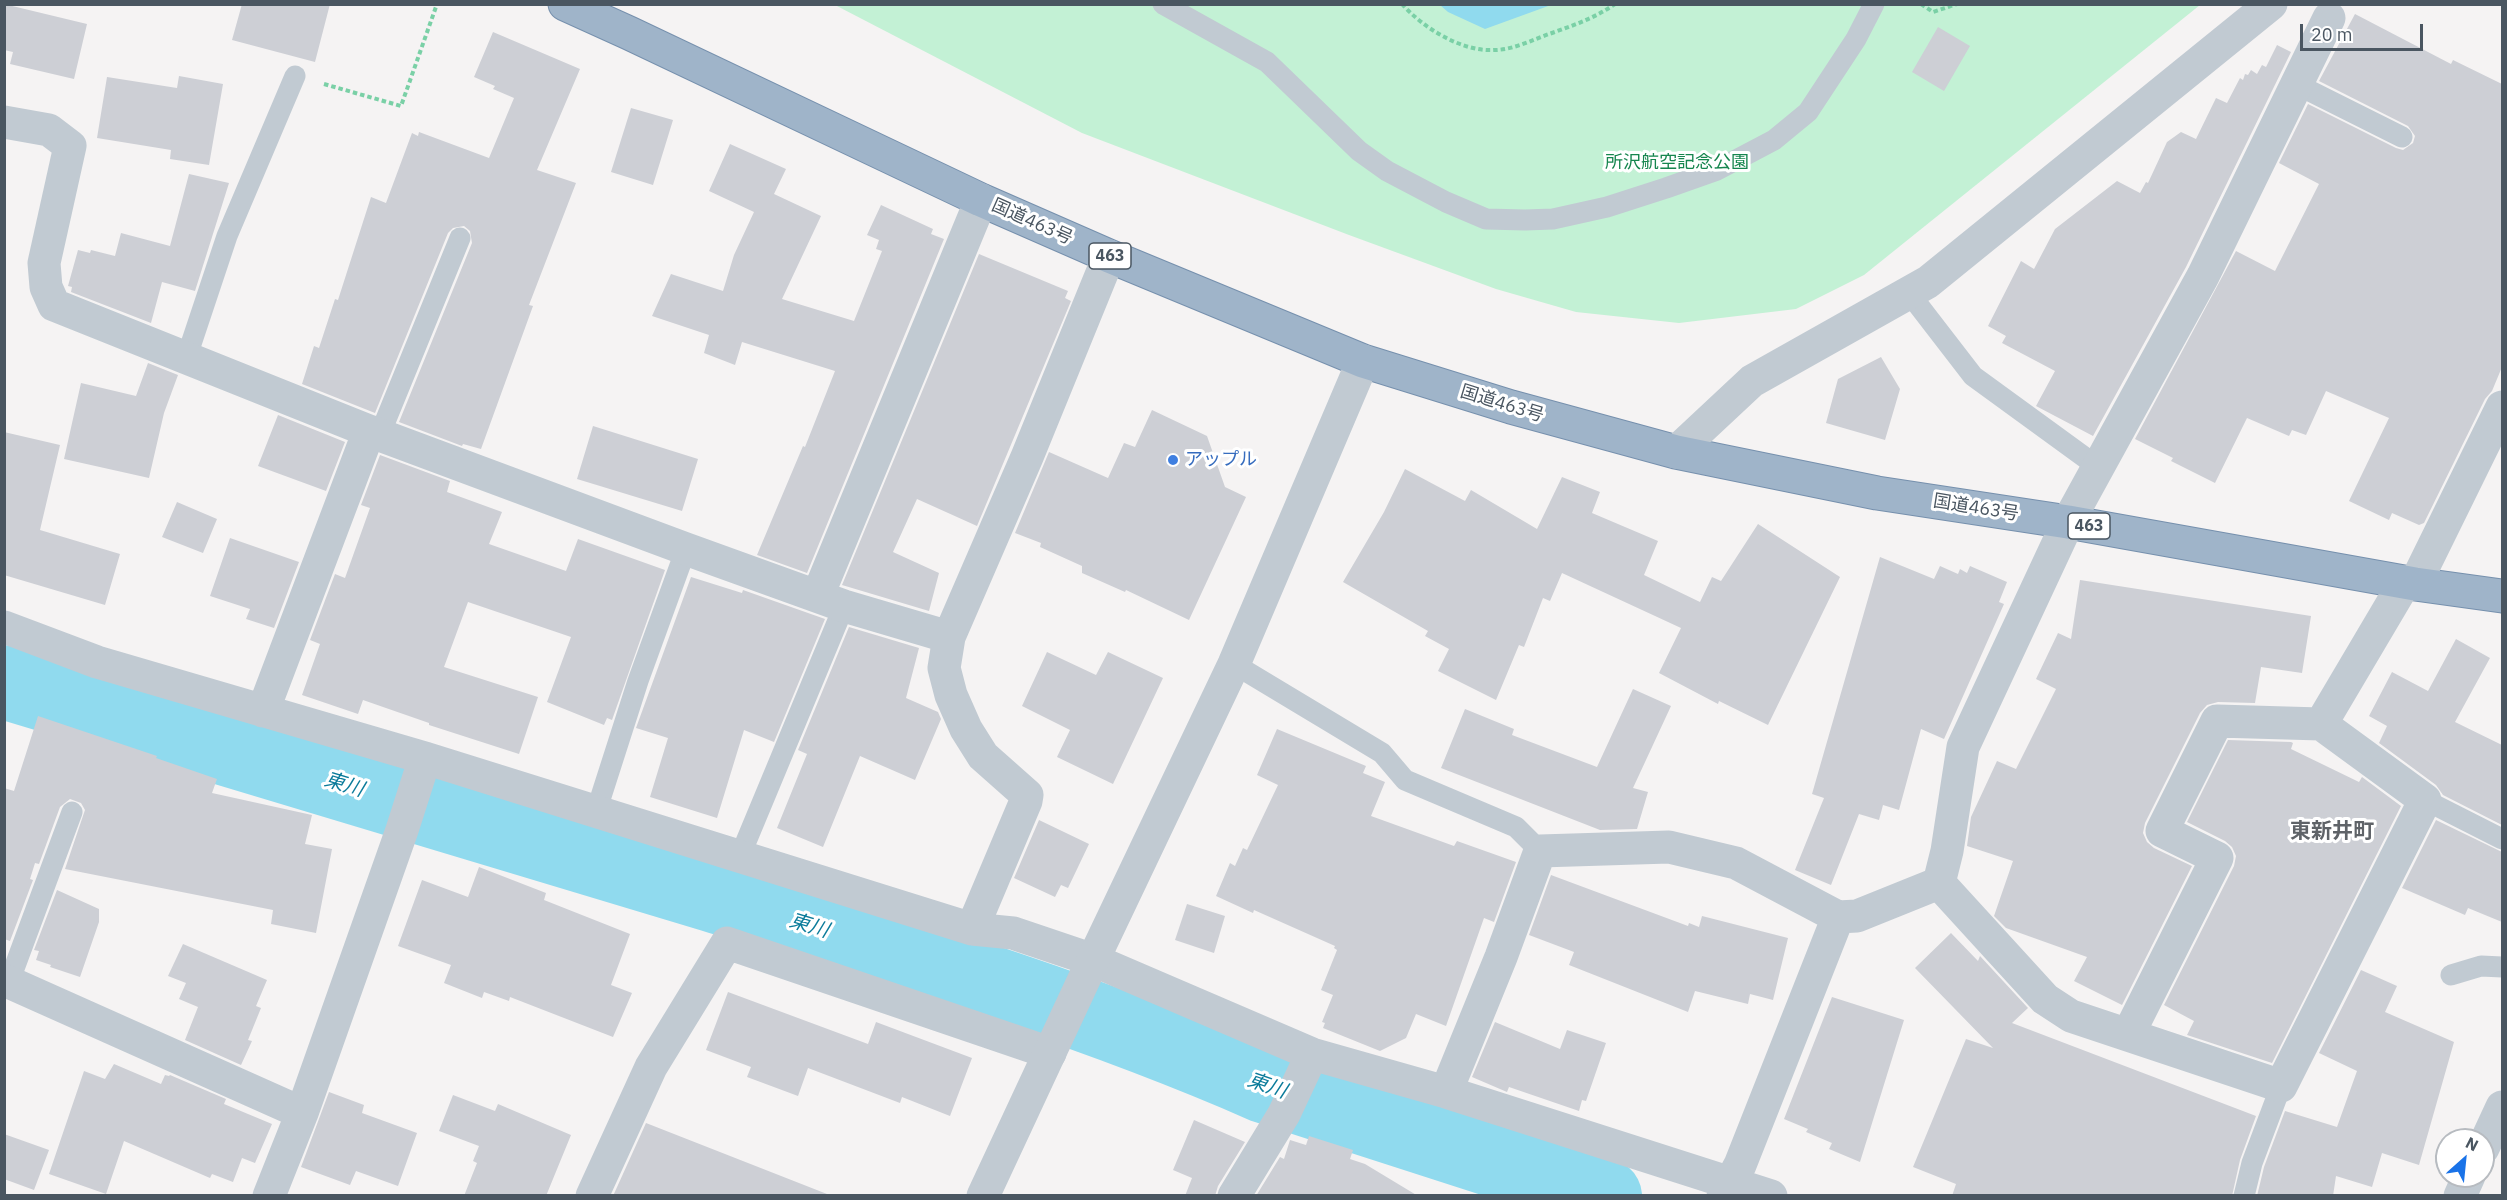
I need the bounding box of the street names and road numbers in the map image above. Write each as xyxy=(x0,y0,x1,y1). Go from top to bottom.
street label: 国道463号 xyxy=(988,195,1076,249)
road number: 463 xyxy=(1089,243,1131,269)
street label: 国道463号 xyxy=(1458,381,1546,427)
street label: 国道463号 xyxy=(1932,491,2020,525)
road number: 463 xyxy=(2068,513,2110,539)

